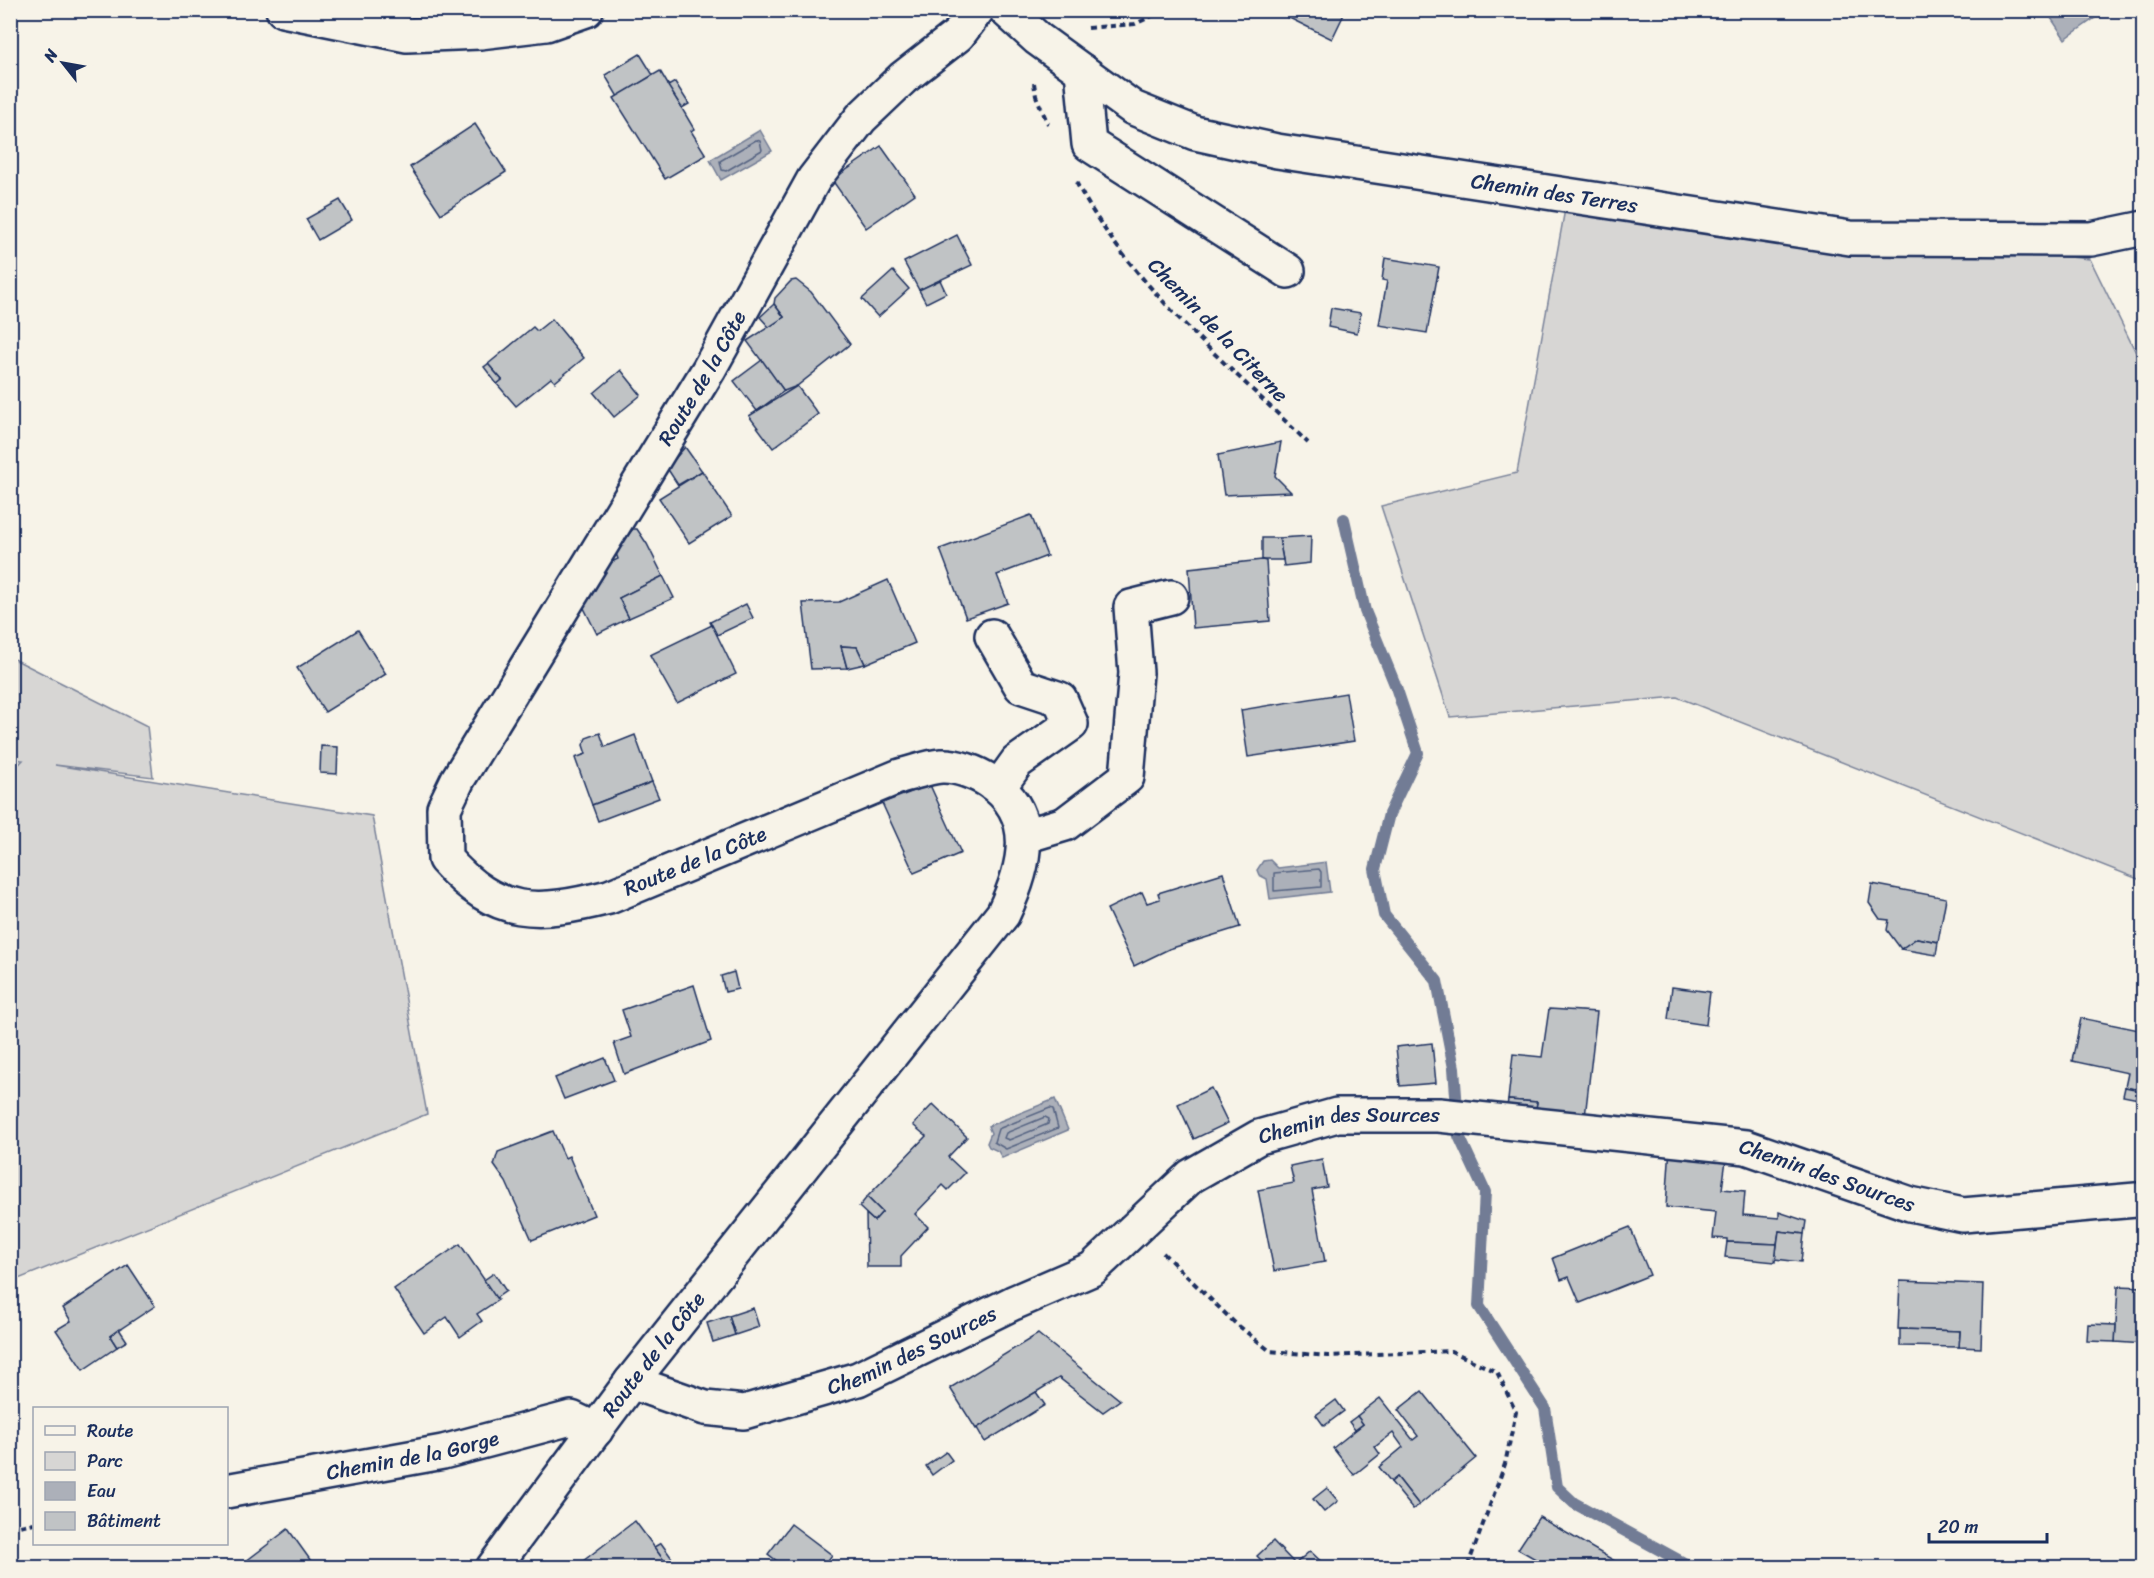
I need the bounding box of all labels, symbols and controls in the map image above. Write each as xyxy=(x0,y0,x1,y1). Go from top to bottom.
north arrow xyxy=(33,33,93,93)
text: N xyxy=(35,43,66,69)
street label: Chemin des Terres xyxy=(1468,162,1641,225)
street label: Chemin de la Citerne xyxy=(1138,248,1298,412)
street label: Route de la Côte xyxy=(647,303,757,453)
street label: Route de la Côte xyxy=(618,815,772,907)
street label: Chemin des Sources xyxy=(1254,1095,1440,1155)
street label: Chemin des Sources xyxy=(1734,1127,1921,1224)
street label: Route de la Côte xyxy=(592,1283,715,1426)
street label: Chemin des Sources xyxy=(823,1295,1004,1406)
legend xyxy=(33,1407,228,1545)
text: Route xyxy=(87,1415,134,1447)
street label: Chemin de la Gorge xyxy=(323,1419,503,1492)
text: Parc xyxy=(87,1445,123,1477)
text: Eau xyxy=(87,1475,116,1507)
text: Bâtiment xyxy=(87,1505,161,1537)
scale bar xyxy=(1929,1506,2048,1544)
text: 20 m xyxy=(1938,1511,1978,1543)

